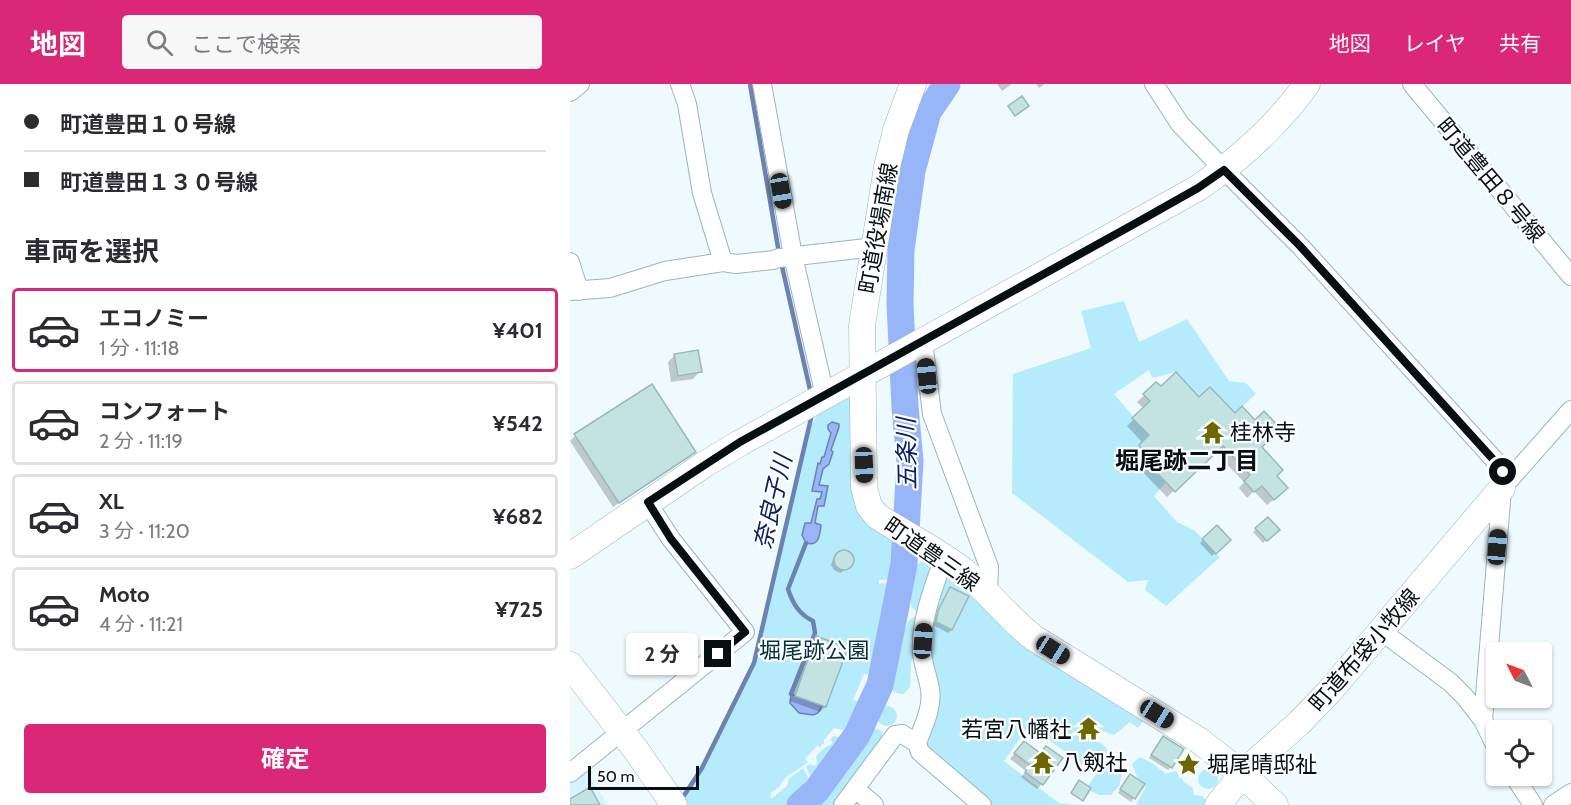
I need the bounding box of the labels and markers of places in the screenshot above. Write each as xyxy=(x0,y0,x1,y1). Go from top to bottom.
temple icon: 桂林寺 xyxy=(1199,419,1225,445)
place label: 桂林寺 xyxy=(1230,419,1296,446)
place label: 若宮八幡社 xyxy=(961,716,1071,743)
temple icon: 若宮八幡社 xyxy=(1076,716,1102,742)
temple icon: 八剱社 xyxy=(1030,749,1056,775)
place label: 八剱社 xyxy=(1061,749,1127,776)
place icon: 堀尾晴邸祉 xyxy=(1176,751,1202,777)
place label: 堀尾晴邸祉 xyxy=(1207,751,1317,778)

